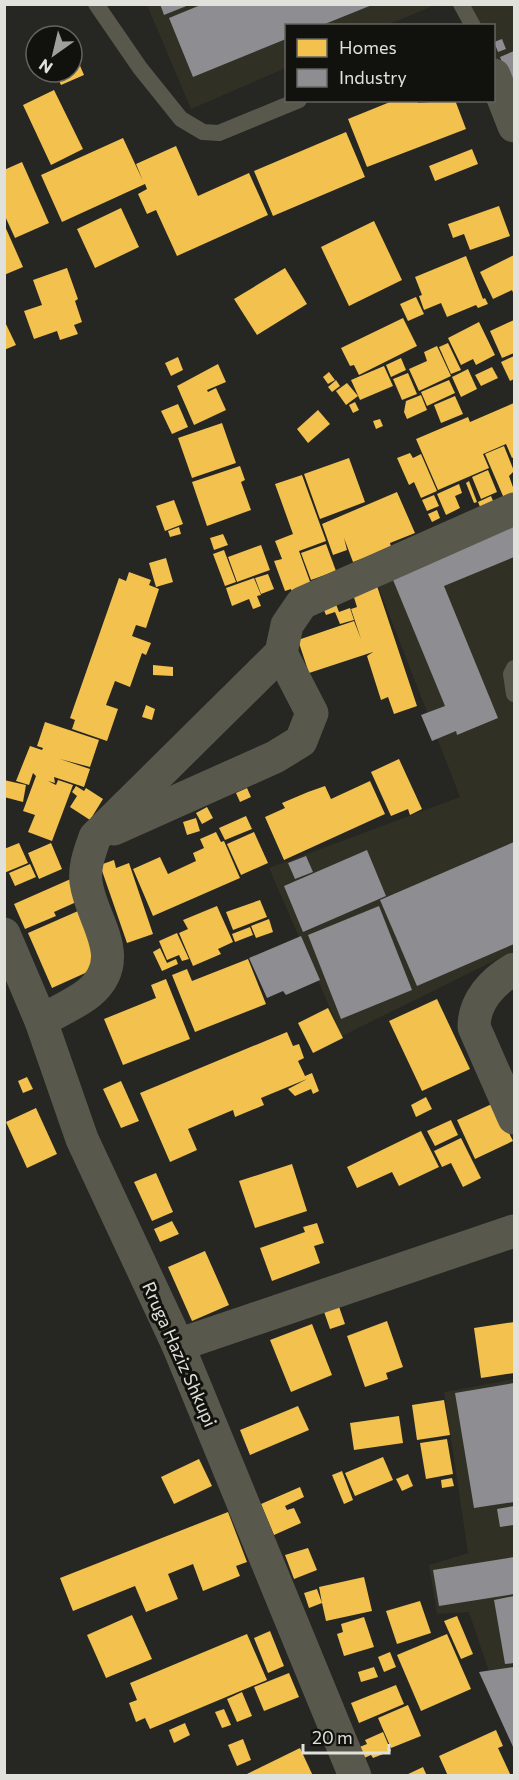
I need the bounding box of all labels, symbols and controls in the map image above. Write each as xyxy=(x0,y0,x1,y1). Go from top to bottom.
north arrow xyxy=(24,24,84,84)
legend xyxy=(285,24,495,102)
text: Homes xyxy=(339,36,397,58)
text: N xyxy=(35,56,56,78)
text: Industry xyxy=(339,66,407,88)
street label: Rruga Haziz Shkupi xyxy=(138,1278,222,1430)
scale bar xyxy=(303,1717,388,1755)
text: 20 m xyxy=(312,1726,353,1748)

